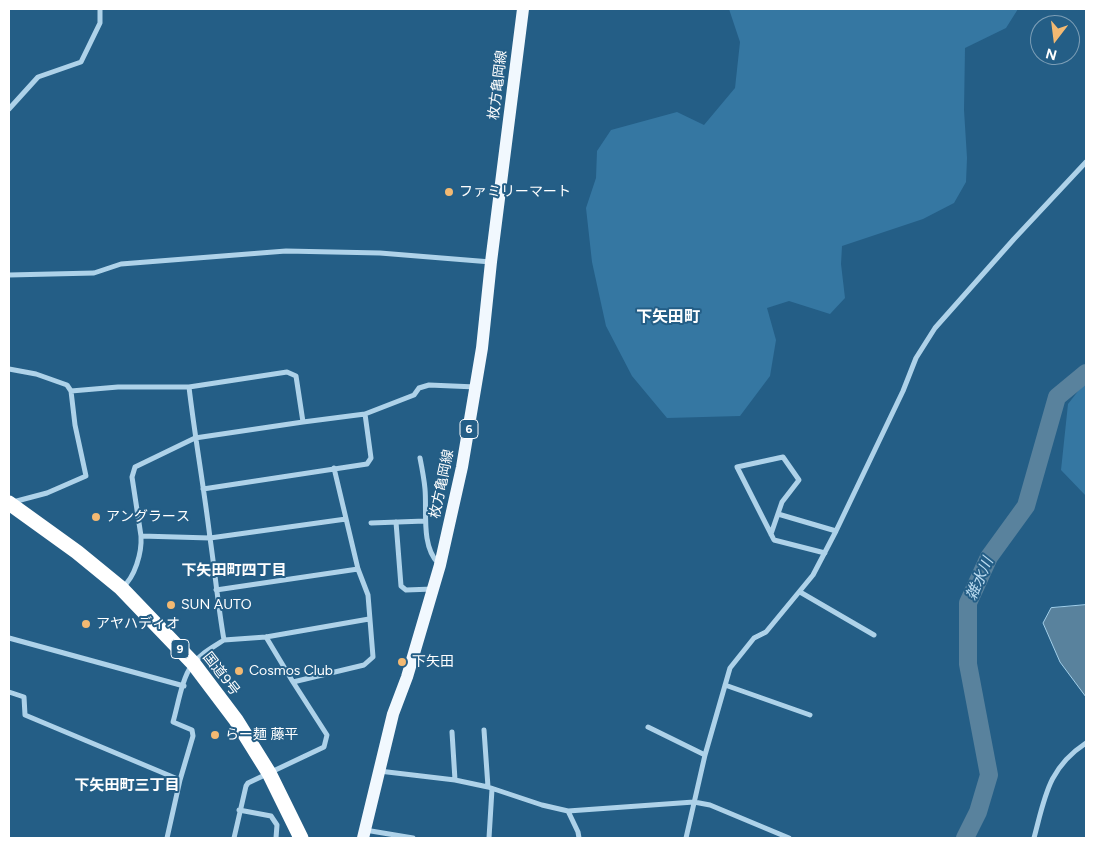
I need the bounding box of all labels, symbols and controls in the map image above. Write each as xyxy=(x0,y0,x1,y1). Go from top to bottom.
north arrow xyxy=(1030,15,1080,65)
text: N xyxy=(1044,44,1059,64)
street label: 枚方亀岡線 xyxy=(485,49,511,121)
place label: ファミリーマート xyxy=(459,184,571,200)
marker: ファミリーマート xyxy=(443,186,455,198)
district label: 下矢田町 xyxy=(636,307,700,327)
road number: 6 xyxy=(460,419,478,438)
street label: 枚方亀岡線 xyxy=(427,448,457,520)
place label: アングラース xyxy=(106,509,190,525)
marker: アングラース xyxy=(90,511,102,523)
water label: 雑水川 xyxy=(963,555,997,603)
district label: 下矢田町四丁目 xyxy=(182,562,286,580)
place label: SUN AUTO xyxy=(181,597,252,613)
marker: SUN AUTO xyxy=(165,599,177,611)
place label: アヤハディオ xyxy=(96,616,180,632)
marker: アヤハディオ xyxy=(80,618,92,630)
road number: 9 xyxy=(171,640,189,659)
street label: 国道9号 xyxy=(199,649,243,699)
place label: 下矢田 xyxy=(412,654,454,670)
marker: 下矢田 xyxy=(396,656,408,668)
place label: Cosmos Club xyxy=(249,663,333,679)
marker: Cosmos Club xyxy=(233,665,245,677)
place label: らー麺 藤平 xyxy=(225,727,298,743)
marker: らー麺 藤平 xyxy=(209,729,221,741)
district label: 下矢田町三丁目 xyxy=(75,777,179,795)

